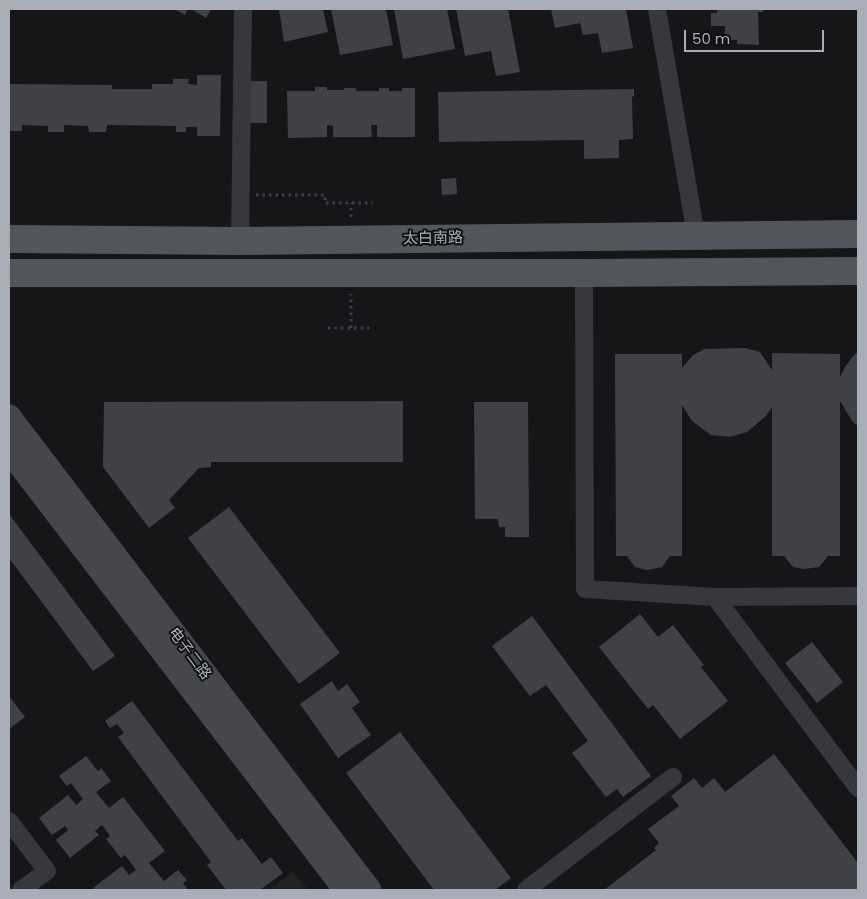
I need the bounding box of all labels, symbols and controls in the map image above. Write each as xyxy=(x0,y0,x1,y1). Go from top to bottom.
scale bar xyxy=(687,20,827,52)
text: 50 m xyxy=(692,28,730,49)
street label: 太白南路 xyxy=(403,229,463,249)
street label: 电子二路 xyxy=(164,625,214,683)

